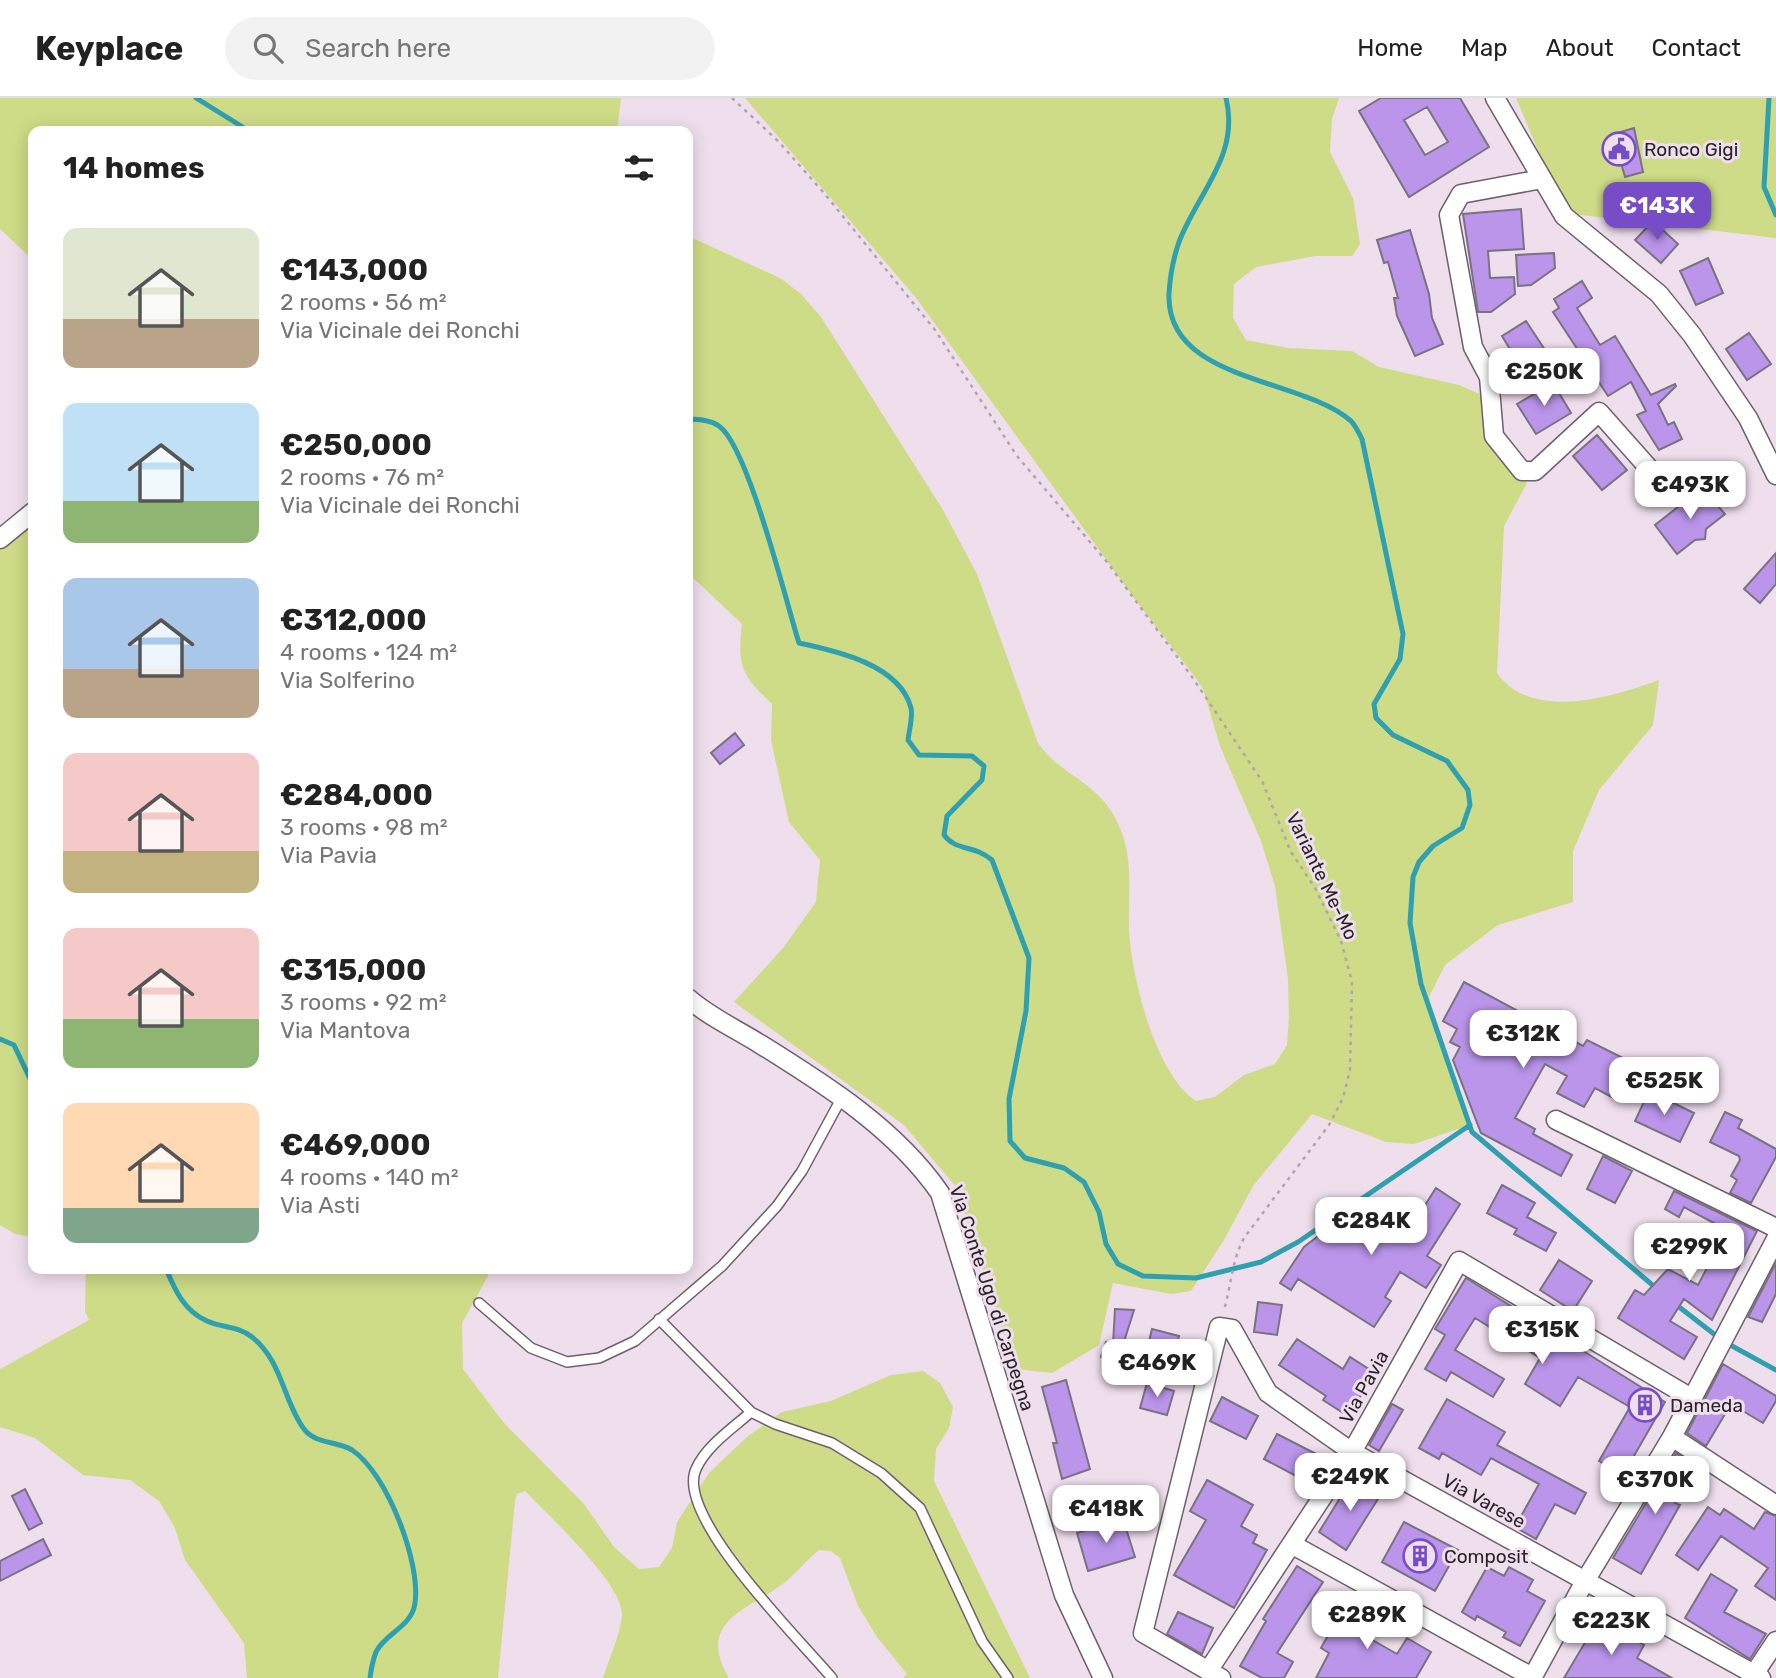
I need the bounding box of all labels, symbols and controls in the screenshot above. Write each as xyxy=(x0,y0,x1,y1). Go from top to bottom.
search box xyxy=(225,17,715,80)
text: Keyplace xyxy=(35,29,183,68)
icon: search xyxy=(249,29,287,67)
text: Search here xyxy=(305,33,451,64)
text: Home xyxy=(1357,34,1423,62)
text: Map xyxy=(1461,34,1508,62)
text: About xyxy=(1546,34,1614,62)
text: Contact xyxy=(1652,34,1741,62)
public building icon: Ronco Gigi xyxy=(1600,130,1638,168)
place label: Ronco Gigi xyxy=(1644,138,1738,161)
icon: filters xyxy=(620,149,658,187)
text: 14 homes xyxy=(63,150,205,186)
pin: €143K xyxy=(1608,183,1706,242)
text: €143K xyxy=(1619,191,1695,219)
text: €143,000 xyxy=(280,252,428,288)
icon: home xyxy=(119,256,203,340)
text: 2 rooms · 56 m² xyxy=(280,288,447,316)
text: Via Vicinale dei Ronchi xyxy=(280,316,520,344)
pin: €250K xyxy=(1495,348,1593,408)
text: €250K xyxy=(1505,357,1583,385)
text: €250,000 xyxy=(280,427,432,463)
icon: home xyxy=(119,431,203,515)
pin: €493K xyxy=(1641,462,1739,521)
text: 2 rooms · 76 m² xyxy=(280,463,444,491)
text: €493K xyxy=(1651,470,1729,498)
text: Via Vicinale dei Ronchi xyxy=(280,491,520,519)
text: €312,000 xyxy=(280,602,427,638)
icon: home xyxy=(119,606,203,690)
text: 4 rooms · 124 m² xyxy=(280,638,457,666)
text: Via Solferino xyxy=(280,666,415,694)
text: €284,000 xyxy=(280,777,433,813)
icon: home xyxy=(119,781,203,865)
street label: Variante Me-Mo xyxy=(1281,808,1363,944)
text: 3 rooms · 98 m² xyxy=(280,813,448,841)
text: Via Pavia xyxy=(280,841,377,869)
text: €315,000 xyxy=(280,952,426,988)
icon: home xyxy=(119,956,203,1040)
text: 3 rooms · 92 m² xyxy=(280,988,446,1016)
pin: €312K xyxy=(1474,1010,1572,1070)
text: Via Mantova xyxy=(280,1016,410,1044)
text: €312K xyxy=(1486,1019,1560,1047)
pin: €525K xyxy=(1615,1058,1713,1117)
text: €525K xyxy=(1625,1066,1703,1094)
text: €469,000 xyxy=(280,1127,431,1163)
icon: home xyxy=(119,1131,203,1215)
text: 4 rooms · 140 m² xyxy=(280,1163,459,1191)
street label: Via Conte Ugo di Carpegna xyxy=(945,1182,1039,1414)
text: Via Asti xyxy=(280,1191,360,1219)
pin: €284K xyxy=(1322,1198,1420,1257)
text: €284K xyxy=(1331,1206,1411,1234)
pin: €299K xyxy=(1640,1224,1738,1283)
text: €299K xyxy=(1650,1232,1728,1260)
pin: €315K xyxy=(1493,1306,1591,1366)
text: €315K xyxy=(1505,1315,1579,1343)
pin: €469K xyxy=(1108,1340,1206,1399)
street label: Via Pavia xyxy=(1335,1346,1393,1428)
text: €469K xyxy=(1118,1348,1196,1376)
building icon: Dameda xyxy=(1626,1386,1664,1424)
place label: Dameda xyxy=(1670,1394,1743,1417)
pin: €249K xyxy=(1301,1454,1399,1513)
pin: €370K xyxy=(1606,1456,1704,1516)
text: €249K xyxy=(1311,1462,1389,1490)
text: €370K xyxy=(1616,1465,1694,1493)
street label: Via Varese xyxy=(1438,1469,1530,1533)
pin: €418K xyxy=(1057,1486,1155,1545)
text: €418K xyxy=(1068,1494,1144,1522)
building icon: Composit xyxy=(1401,1537,1439,1575)
place label: Composit xyxy=(1444,1545,1529,1568)
pin: €289K xyxy=(1318,1592,1416,1651)
pin: €223K xyxy=(1562,1598,1660,1657)
text: €289K xyxy=(1328,1600,1406,1628)
text: €223K xyxy=(1572,1606,1650,1634)

